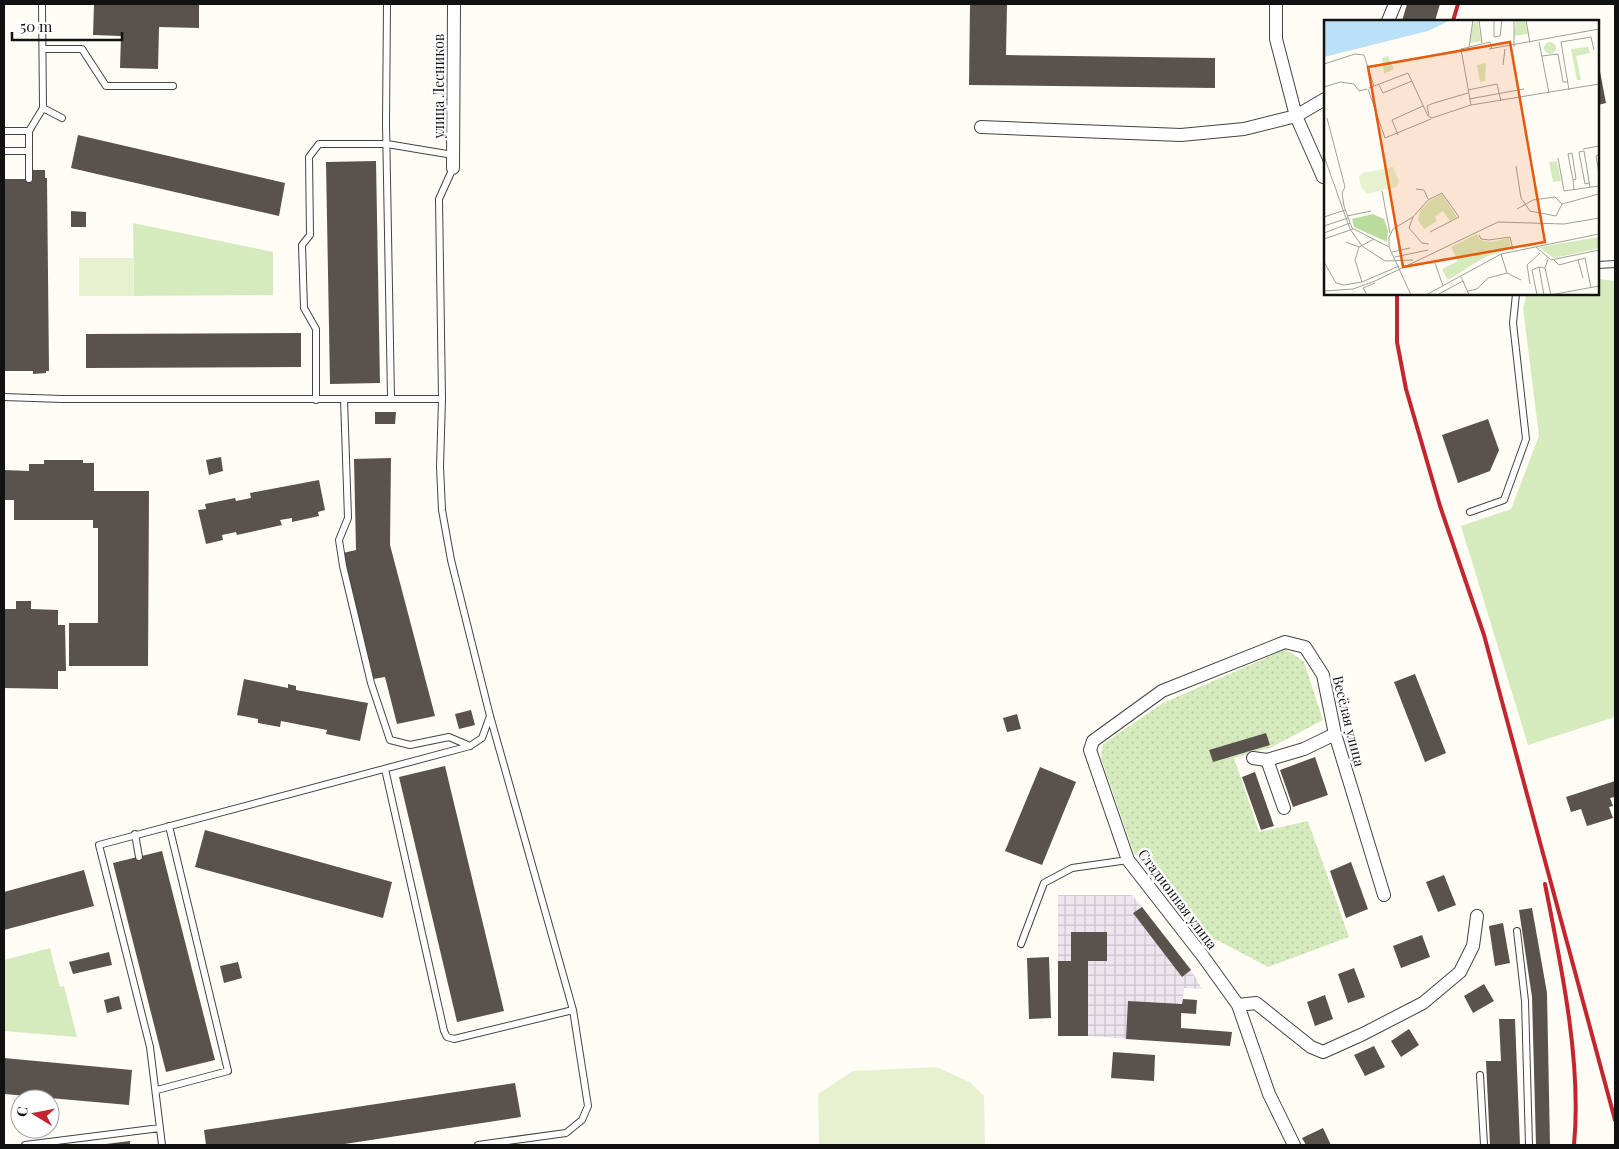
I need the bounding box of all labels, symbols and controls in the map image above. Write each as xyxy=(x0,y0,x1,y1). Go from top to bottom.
scale bar xyxy=(12,10,122,42)
text: 50 m xyxy=(20,16,53,36)
inset map xyxy=(1324,20,1599,295)
street label: улица Лесников xyxy=(429,33,448,140)
street label: Весёлая улица xyxy=(1329,674,1369,768)
street label: Стадионная улица xyxy=(1134,845,1222,953)
north arrow xyxy=(10,1089,60,1139)
text: С xyxy=(11,1105,32,1118)

